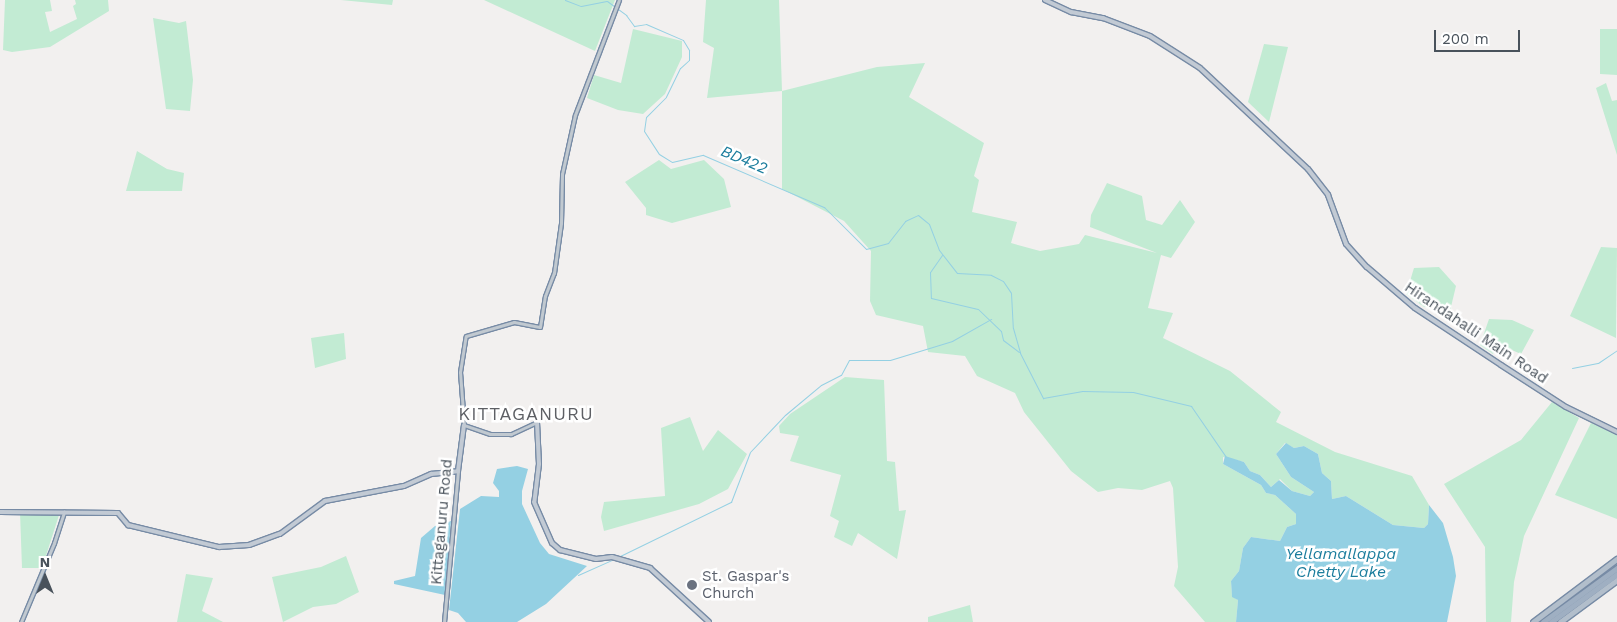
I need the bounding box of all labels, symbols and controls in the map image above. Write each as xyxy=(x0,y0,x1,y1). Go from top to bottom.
scale bar xyxy=(1437,20,1523,52)
text: 200 m xyxy=(1442,30,1489,48)
water label: BD422 xyxy=(718,142,770,178)
street label: Hirandahalli Main Road xyxy=(1401,278,1551,388)
district label: KITTAGANURU xyxy=(457,403,595,425)
street label: Kittaganuru Road xyxy=(428,458,456,586)
water label: Yellamallappa Chetty Lake xyxy=(1286,544,1396,582)
north arrow xyxy=(20,552,70,602)
text: N xyxy=(40,554,50,570)
place label: St. Gaspar's Church xyxy=(702,567,789,602)
marker: St. Gaspar's Church xyxy=(686,579,698,591)

